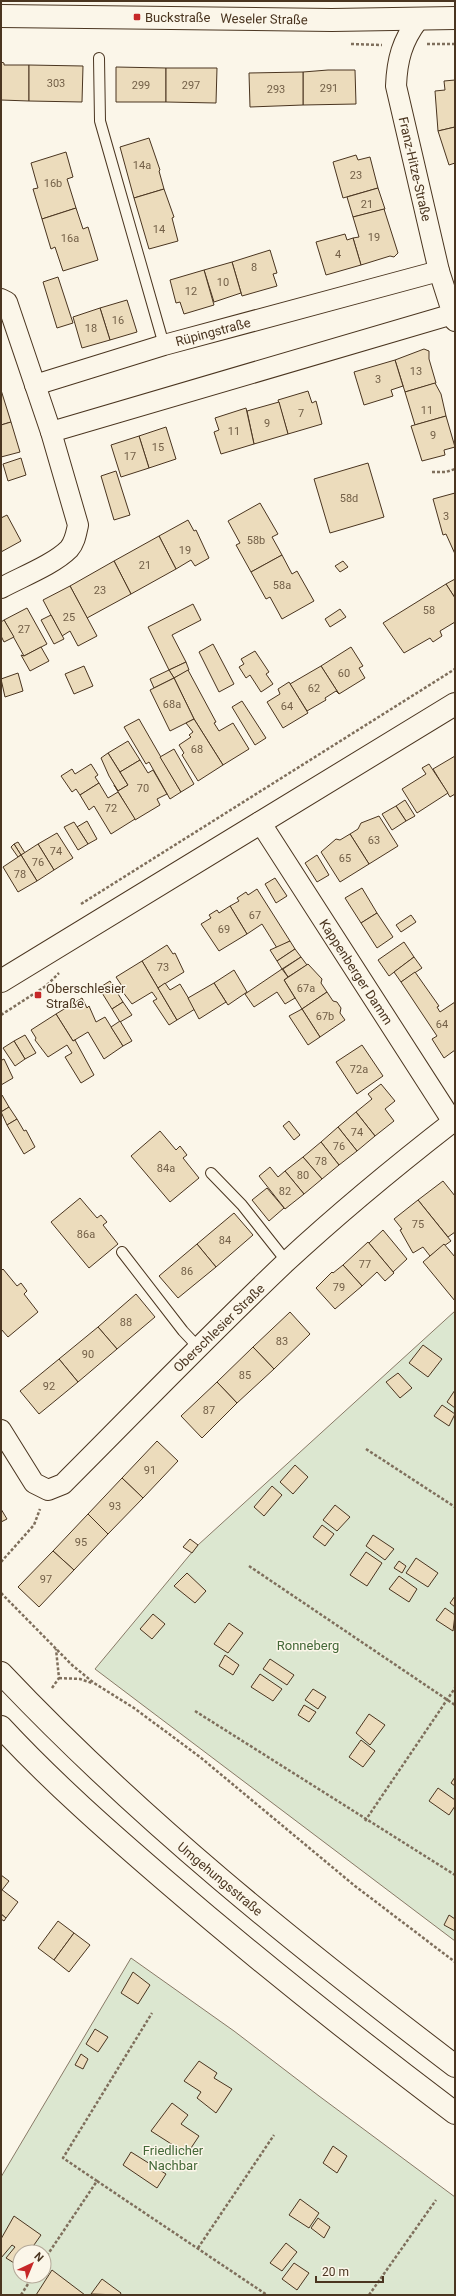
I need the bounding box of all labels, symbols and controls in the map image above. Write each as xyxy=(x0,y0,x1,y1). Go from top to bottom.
place label: Buckstraße xyxy=(145,10,211,25)
street label: Weseler Straße xyxy=(220,11,308,27)
marker: Buckstraße xyxy=(132,12,142,22)
house number: 303 xyxy=(47,77,65,90)
house number: 299 xyxy=(132,79,150,92)
house number: 297 xyxy=(182,79,200,92)
house number: 291 xyxy=(320,82,338,95)
house number: 293 xyxy=(267,83,285,96)
street label: Franz-Hitze-Straße xyxy=(396,115,434,223)
house number: 14a xyxy=(133,159,151,172)
house number: 23 xyxy=(350,169,362,182)
house number: 16b xyxy=(44,177,62,190)
house number: 21 xyxy=(361,198,373,211)
house number: 14 xyxy=(153,223,165,236)
house number: 19 xyxy=(368,231,380,244)
house number: 16a xyxy=(61,232,79,245)
house number: 4 xyxy=(335,248,341,261)
house number: 8 xyxy=(251,261,257,274)
house number: 10 xyxy=(217,276,229,289)
house number: 12 xyxy=(185,285,197,298)
house number: 16 xyxy=(112,314,124,327)
street label: Rüpingstraße xyxy=(174,315,252,349)
house number: 18 xyxy=(85,322,97,335)
house number: 13 xyxy=(410,365,422,378)
house number: 3 xyxy=(375,373,381,386)
house number: 11 xyxy=(421,404,433,417)
house number: 7 xyxy=(298,407,304,420)
house number: 9 xyxy=(264,417,270,430)
house number: 11 xyxy=(228,425,240,438)
house number: 9 xyxy=(430,429,436,442)
house number: 15 xyxy=(152,441,164,454)
house number: 17 xyxy=(124,450,136,463)
house number: 58d xyxy=(340,492,358,505)
house number: 3 xyxy=(443,510,449,523)
house number: 58b xyxy=(247,534,265,547)
house number: 19 xyxy=(179,544,191,557)
house number: 21 xyxy=(139,559,151,572)
house number: 58a xyxy=(273,579,291,592)
house number: 23 xyxy=(94,584,106,597)
house number: 58 xyxy=(423,604,435,617)
house number: 25 xyxy=(63,611,75,624)
house number: 27 xyxy=(18,623,30,636)
house number: 60 xyxy=(338,667,350,680)
house number: 62 xyxy=(308,682,320,695)
house number: 68a xyxy=(163,698,181,711)
house number: 64 xyxy=(281,700,293,713)
house number: 68 xyxy=(191,743,203,756)
house number: 70 xyxy=(137,782,149,795)
house number: 72 xyxy=(105,802,117,815)
house number: 63 xyxy=(368,834,380,847)
house number: 74 xyxy=(50,845,62,858)
house number: 65 xyxy=(339,852,351,865)
house number: 76 xyxy=(32,856,44,869)
house number: 78 xyxy=(14,868,26,881)
house number: 67 xyxy=(249,909,261,922)
street label: Kappenberger Damm xyxy=(316,917,396,1027)
house number: 69 xyxy=(218,923,230,936)
house number: 73 xyxy=(157,961,169,974)
place label: Oberschlesier Straße xyxy=(46,981,126,1011)
house number: 67a xyxy=(297,982,315,995)
marker: Oberschlesier Straße xyxy=(33,990,43,1000)
house number: 67b xyxy=(316,1010,334,1023)
house number: 64 xyxy=(436,1018,448,1031)
house number: 72a xyxy=(350,1063,368,1076)
house number: 74 xyxy=(351,1126,363,1139)
house number: 76 xyxy=(333,1140,345,1153)
house number: 78 xyxy=(315,1155,327,1168)
house number: 84a xyxy=(157,1162,175,1175)
house number: 80 xyxy=(297,1169,309,1182)
house number: 82 xyxy=(279,1185,291,1198)
house number: 75 xyxy=(412,1218,424,1231)
house number: 86a xyxy=(77,1228,95,1241)
house number: 84 xyxy=(219,1234,231,1247)
house number: 77 xyxy=(359,1258,371,1271)
house number: 86 xyxy=(181,1265,193,1278)
street label: Oberschlesier Straße xyxy=(170,1281,268,1375)
house number: 79 xyxy=(333,1281,345,1294)
house number: 88 xyxy=(120,1316,132,1329)
house number: 83 xyxy=(276,1335,288,1348)
house number: 90 xyxy=(82,1348,94,1361)
house number: 85 xyxy=(239,1369,251,1382)
house number: 92 xyxy=(43,1380,55,1393)
house number: 87 xyxy=(203,1404,215,1417)
house number: 91 xyxy=(144,1464,156,1477)
house number: 93 xyxy=(109,1500,121,1513)
house number: 95 xyxy=(75,1536,87,1549)
house number: 97 xyxy=(40,1573,52,1586)
park label: Ronneberg xyxy=(277,1638,339,1653)
street label: Umgehungsstraße xyxy=(174,1839,266,1919)
park label: Friedlicher Nachbar xyxy=(143,2143,204,2173)
north arrow xyxy=(12,2244,52,2284)
text: N xyxy=(31,2250,46,2265)
scale bar xyxy=(316,2258,383,2284)
text: 20 m xyxy=(322,2265,349,2279)

